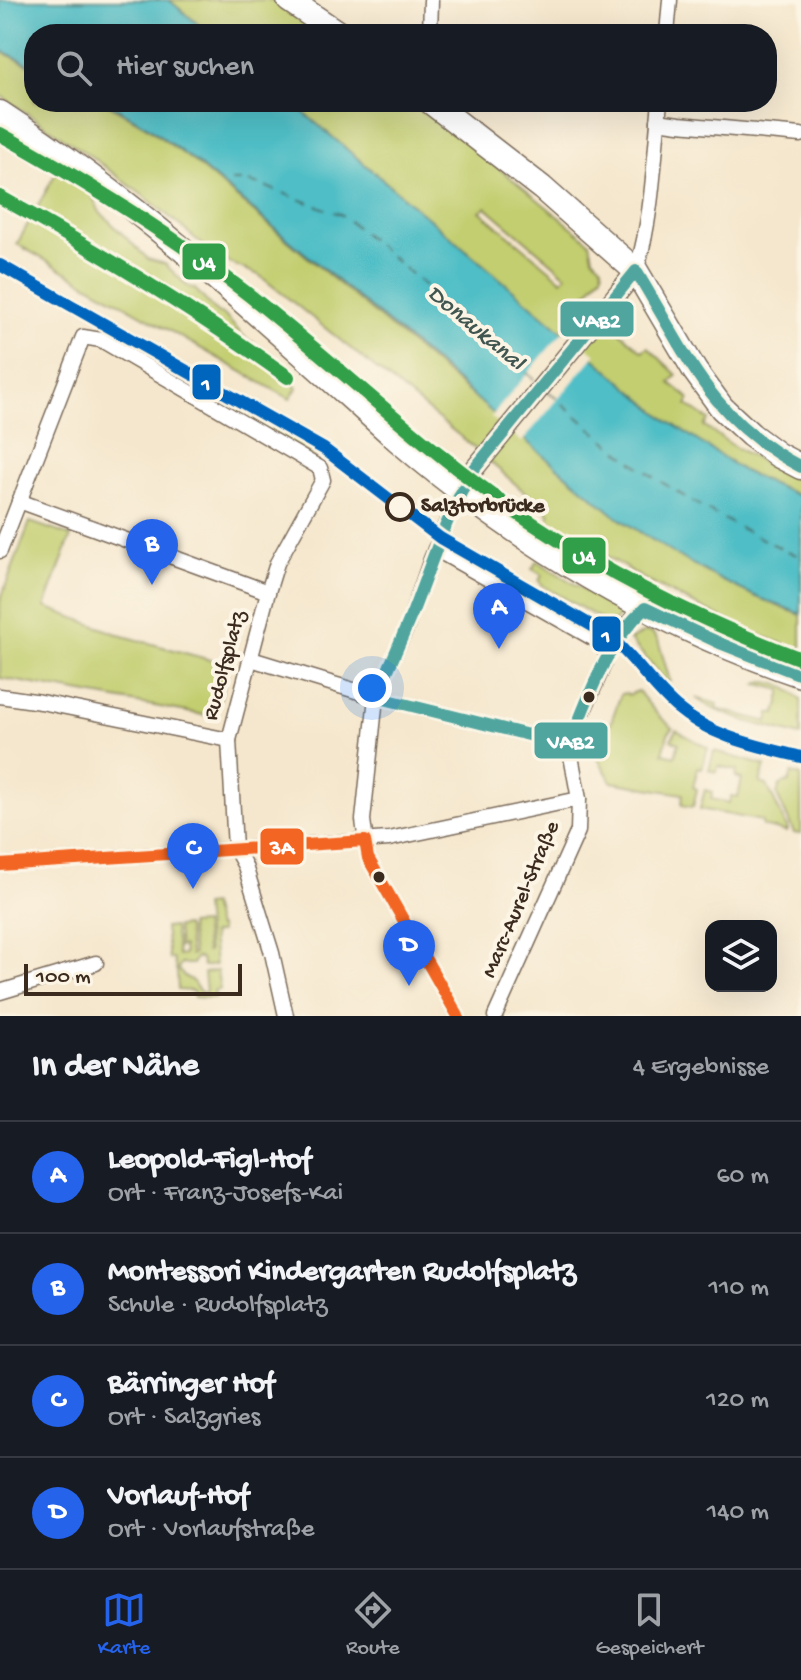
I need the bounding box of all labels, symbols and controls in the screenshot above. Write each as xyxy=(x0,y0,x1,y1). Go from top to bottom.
search box xyxy=(24,24,777,112)
icon: search xyxy=(52,46,96,90)
text: Hier suchen xyxy=(116,51,254,86)
line badge: U4 xyxy=(181,242,227,281)
text: U4 xyxy=(192,252,216,278)
water label: Donaukanal xyxy=(420,280,531,379)
line badge: VAB2 xyxy=(559,300,635,338)
text: VAB2 xyxy=(572,310,621,336)
line badge: 1 xyxy=(191,363,222,401)
text: 1 xyxy=(201,373,210,399)
marker: Salztorbrücke xyxy=(386,493,414,521)
place label: Salztorbrücke xyxy=(421,494,545,520)
pin: B xyxy=(126,519,178,585)
line badge: U4 xyxy=(561,536,607,575)
text: U4 xyxy=(572,546,596,572)
pin: A xyxy=(473,583,525,649)
street label: Rudolfsplatz xyxy=(199,607,253,724)
line badge: 1 xyxy=(591,615,622,653)
text: 1 xyxy=(601,625,610,651)
your location xyxy=(352,668,392,708)
unlabelled marker xyxy=(581,689,597,705)
line badge: VAB2 xyxy=(533,721,609,760)
text: VAB2 xyxy=(546,731,595,757)
street label: Marc-Aurel-Straße xyxy=(477,817,567,982)
pin: C xyxy=(167,823,219,889)
line badge: 3A xyxy=(259,827,305,866)
text: 3A xyxy=(269,837,296,863)
unlabelled marker xyxy=(371,869,387,885)
pin: D xyxy=(383,920,435,986)
map controls xyxy=(705,920,777,992)
button: layers xyxy=(705,920,777,992)
scale bar xyxy=(24,960,242,996)
text: 100 m xyxy=(36,965,91,991)
text: In der Nähe xyxy=(32,1048,199,1088)
text: 4 Ergebnisse xyxy=(633,1053,769,1084)
text: Leopold-Figl-Hof xyxy=(108,1144,311,1179)
text: A xyxy=(50,1162,66,1193)
text: 60 m xyxy=(716,1162,769,1193)
text: Ort · Franz-Josefs-Kai xyxy=(108,1179,343,1210)
text: Montessori Kindergarten Rudolfsplatz xyxy=(108,1256,576,1291)
text: B xyxy=(51,1274,65,1305)
text: 110 m xyxy=(709,1274,769,1305)
text: Schule · Rudolfsplatz xyxy=(108,1291,328,1322)
text: Bärringer Hof xyxy=(108,1368,274,1403)
text: C xyxy=(51,1386,65,1417)
text: 120 m xyxy=(706,1386,769,1417)
text: Ort · Salzgries xyxy=(108,1403,260,1434)
text: Vorlauf-Hof xyxy=(108,1480,249,1515)
text: D xyxy=(50,1498,66,1529)
text: 140 m xyxy=(707,1498,769,1529)
text: Ort · Vorlaufstraße xyxy=(108,1515,314,1546)
tab: Karte xyxy=(98,1588,150,1662)
tab: Route xyxy=(346,1588,400,1662)
tab: Gespeichert xyxy=(595,1588,703,1662)

